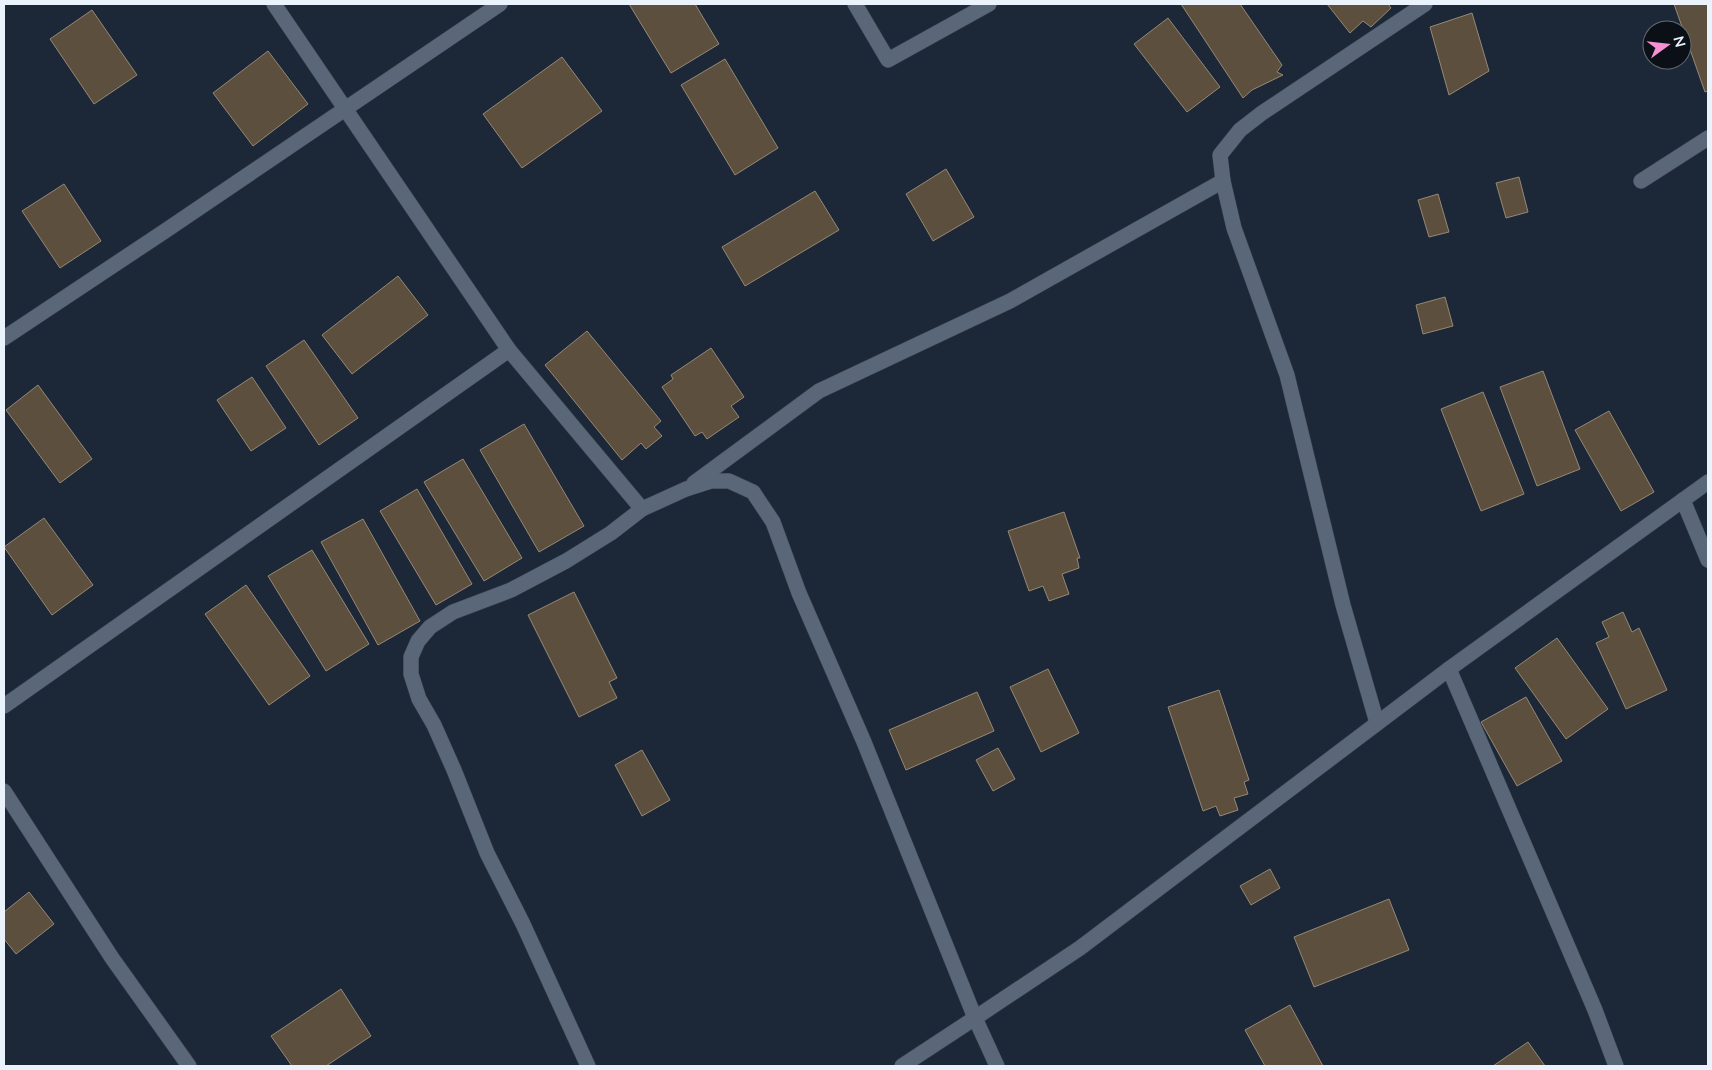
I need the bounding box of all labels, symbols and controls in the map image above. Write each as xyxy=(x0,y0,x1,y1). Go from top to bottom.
north arrow xyxy=(1642,20,1692,70)
text: N xyxy=(1670,34,1690,49)

